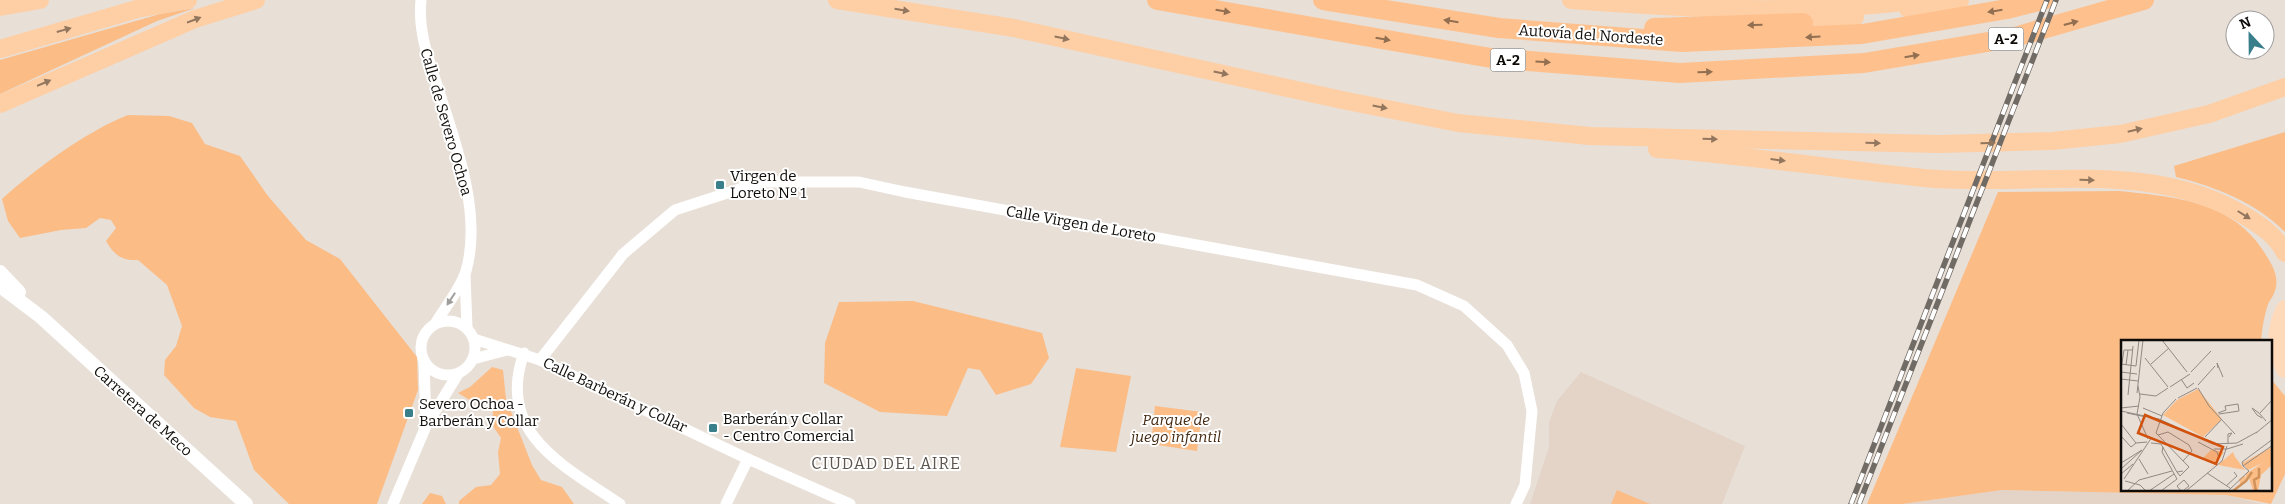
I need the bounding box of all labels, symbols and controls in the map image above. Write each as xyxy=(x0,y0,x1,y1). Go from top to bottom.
one-way arrow xyxy=(895,7,911,15)
one-way arrow xyxy=(1215,8,1231,16)
one-way arrow xyxy=(1987,8,2003,16)
north arrow xyxy=(2225,10,2275,60)
text: N xyxy=(2237,13,2254,33)
one-way arrow xyxy=(186,16,201,23)
one-way arrow xyxy=(1443,16,1459,24)
one-way arrow xyxy=(2063,18,2078,26)
street label: Autovía del Nordeste xyxy=(1518,21,1664,49)
one-way arrow xyxy=(1746,21,1762,29)
one-way arrow xyxy=(56,26,71,34)
road number: A-2 xyxy=(1988,28,2024,50)
one-way arrow xyxy=(1055,34,1070,42)
one-way arrow xyxy=(1805,34,1821,42)
one-way arrow xyxy=(1375,36,1391,44)
street label: Calle de Severo Ochoa xyxy=(416,46,476,198)
road number: A-2 xyxy=(1490,48,1526,72)
one-way arrow xyxy=(1904,51,1920,59)
one-way arrow xyxy=(1536,59,1552,67)
one-way arrow xyxy=(1698,68,1714,76)
one-way arrow xyxy=(1213,69,1228,77)
one-way arrow xyxy=(37,79,51,87)
one-way arrow xyxy=(1372,104,1388,112)
one-way arrow xyxy=(2128,126,2144,134)
one-way arrow xyxy=(1703,135,1719,143)
one-way arrow xyxy=(1865,139,1881,147)
one-way arrow xyxy=(1980,139,1996,147)
one-way arrow xyxy=(1771,156,1787,164)
place label: Virgen de Loreto Nº 1 xyxy=(730,167,806,202)
one-way arrow xyxy=(2080,176,2096,184)
marker: Virgen de Loreto Nº 1 xyxy=(714,179,726,191)
street label: Calle Virgen de Loreto xyxy=(1005,202,1157,246)
one-way arrow xyxy=(2237,210,2250,219)
one-way arrow xyxy=(446,292,456,306)
inset map xyxy=(2121,340,2272,492)
street label: Calle Barberán y Collar xyxy=(540,354,690,437)
street label: Carretera de Meco xyxy=(90,362,196,460)
place label: Severo Ochoa - Barberán y Collar xyxy=(419,395,539,430)
marker: Severo Ochoa - Barberán y Collar xyxy=(403,407,415,419)
place label: Barberán y Collar - Centro Comercial xyxy=(723,410,854,445)
park label: Parque de juego infantil xyxy=(1129,411,1221,446)
marker: Barberán y Collar - Centro Comercial xyxy=(707,422,719,434)
district label: CIUDAD DEL AIRE xyxy=(811,454,961,473)

